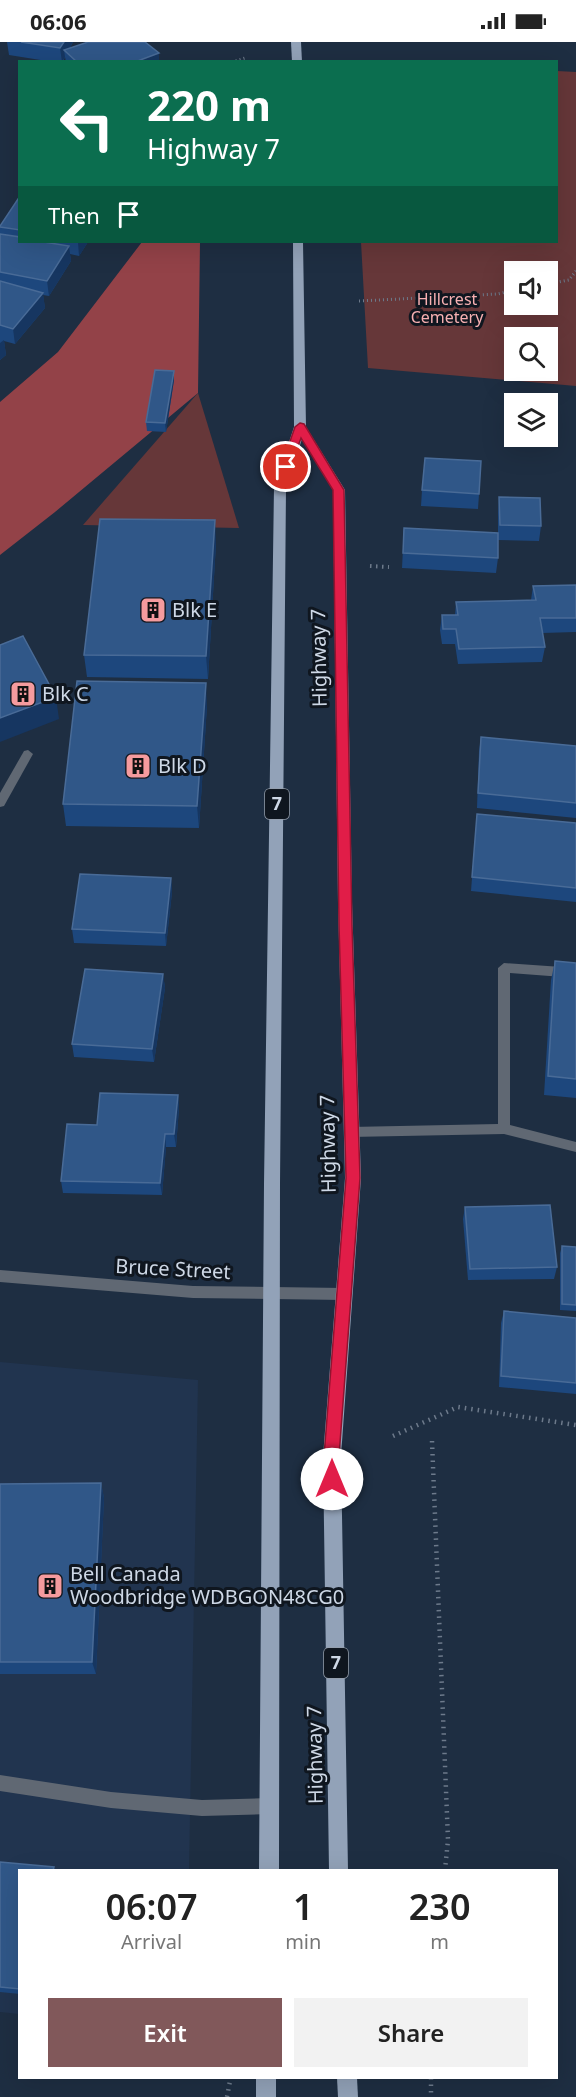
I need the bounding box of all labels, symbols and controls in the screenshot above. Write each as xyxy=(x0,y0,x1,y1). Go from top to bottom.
text: 06:06 xyxy=(30,6,87,36)
text: 220 m xyxy=(147,76,271,133)
icon: left xyxy=(48,84,126,162)
text: Highway 7 xyxy=(147,130,280,167)
icon: arrive xyxy=(112,198,145,231)
text: Then xyxy=(48,200,100,230)
map controls xyxy=(504,261,558,447)
button: sound xyxy=(504,261,558,315)
park label: Hillcrest Cemetery xyxy=(411,288,484,328)
button: search xyxy=(504,327,558,381)
button: layers xyxy=(504,393,558,447)
pin xyxy=(260,441,311,492)
icon: arrive xyxy=(269,450,302,483)
building icon: Blk E xyxy=(138,595,168,625)
place label: Blk E xyxy=(172,596,217,623)
street label: Highway 7 xyxy=(304,609,333,707)
building icon: Blk C xyxy=(8,679,38,709)
place label: Blk C xyxy=(42,680,89,707)
building icon: Blk D xyxy=(123,751,153,781)
place label: Blk D xyxy=(158,752,207,779)
road number: 7 xyxy=(265,789,289,819)
street label: Highway 7 xyxy=(313,1095,342,1193)
street label: Bruce Street xyxy=(115,1252,231,1285)
position arrow xyxy=(300,1447,364,1511)
place label: Bell Canada Woodbridge WDBGON48CG0 xyxy=(70,1560,344,1610)
building icon: Bell Canada Woodbridge WDBGON48CG0 xyxy=(35,1571,65,1601)
road number: 7 xyxy=(324,1648,348,1678)
street label: Highway 7 xyxy=(300,1706,329,1804)
text: 06:07 xyxy=(105,1882,198,1931)
text: 1 xyxy=(293,1882,314,1931)
text: 230 xyxy=(409,1882,471,1931)
text: Arrival xyxy=(121,1928,182,1955)
text: min xyxy=(285,1928,321,1955)
text: m xyxy=(430,1928,449,1955)
button: Exit xyxy=(48,1998,282,2067)
button: Share xyxy=(294,1998,528,2067)

